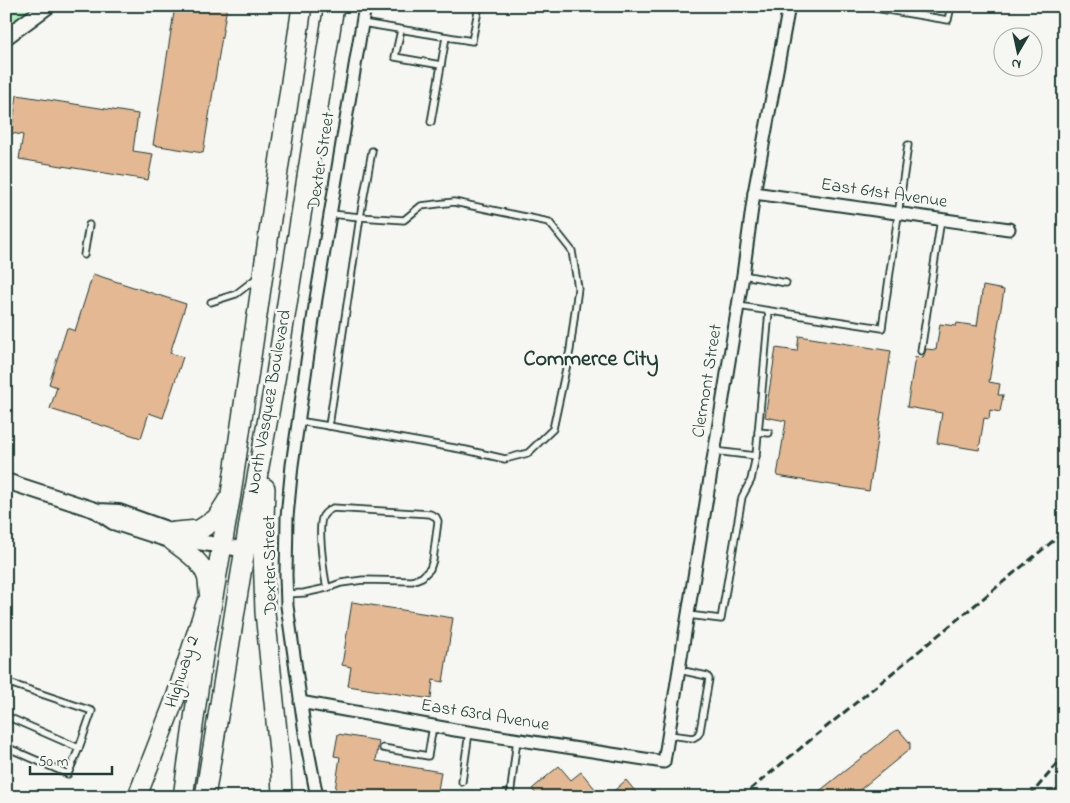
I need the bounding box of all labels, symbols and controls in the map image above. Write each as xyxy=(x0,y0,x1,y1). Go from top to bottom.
north arrow xyxy=(992,28,1042,78)
text: N xyxy=(1010,52,1023,74)
street label: Dexter Street xyxy=(301,110,343,213)
street label: East 61st Avenue xyxy=(819,172,950,216)
street label: North Vasquez Boulevard xyxy=(241,308,299,496)
street label: Clermont Street xyxy=(686,322,730,440)
district label: Commerce City xyxy=(523,344,659,377)
street label: Dexter Street xyxy=(257,515,285,616)
street label: Highway 2 xyxy=(159,632,208,712)
street label: East 63rd Avenue xyxy=(419,693,552,739)
scale bar xyxy=(30,743,112,775)
text: 50 m xyxy=(38,751,69,773)

